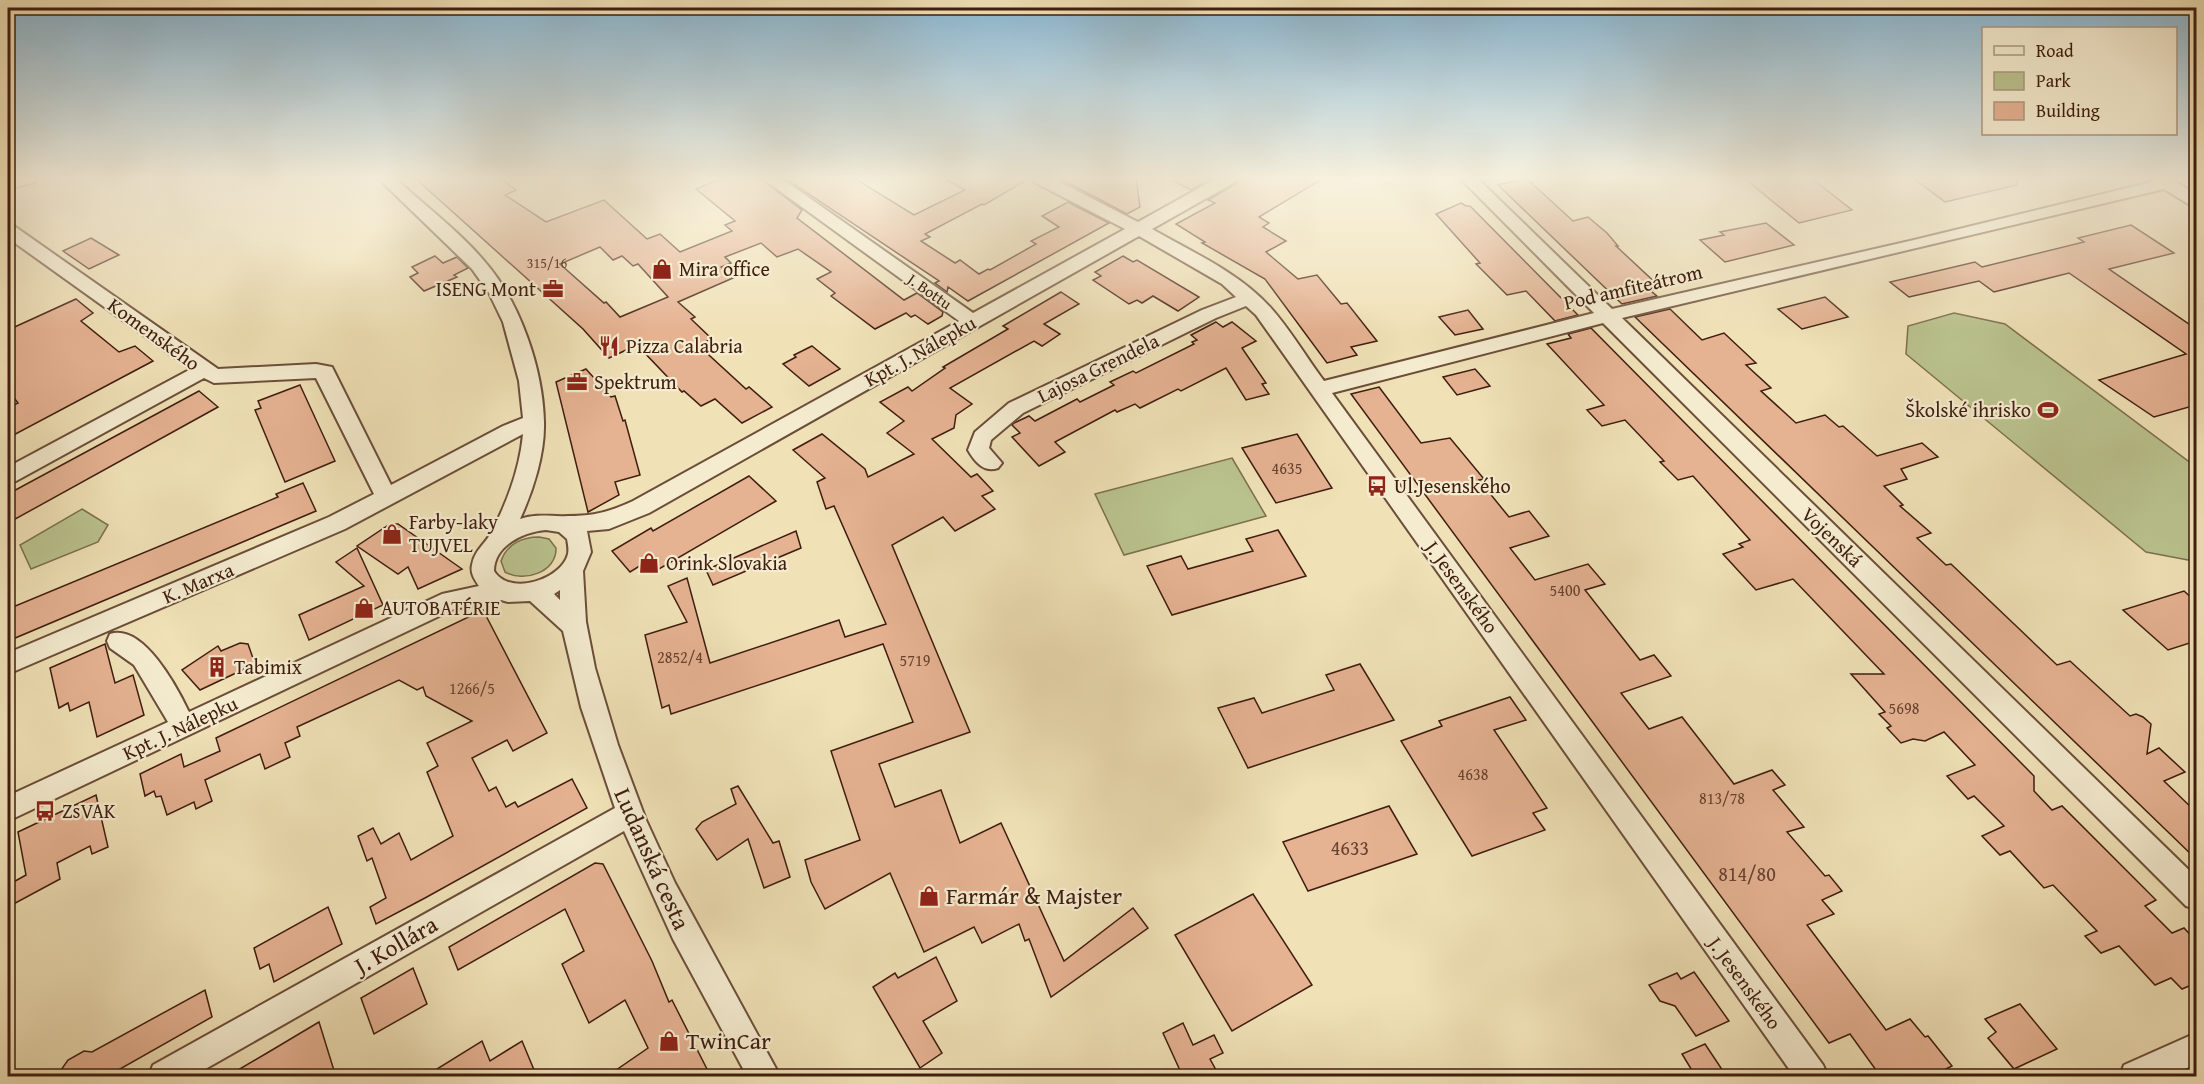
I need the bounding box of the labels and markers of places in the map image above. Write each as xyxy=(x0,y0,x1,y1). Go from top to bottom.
place label: Mira office xyxy=(679,254,770,283)
shop icon: Mira office xyxy=(650,257,674,281)
place label: ISENG Mont xyxy=(436,274,536,303)
office icon: ISENG Mont xyxy=(541,277,565,301)
place label: Pizza Calabria xyxy=(626,331,743,360)
restaurant icon: Pizza Calabria xyxy=(597,334,621,358)
place label: Spektrum xyxy=(594,367,677,396)
office icon: Spektrum xyxy=(565,370,589,394)
place label: Školské ihrisko xyxy=(1905,395,2031,424)
sports icon: Školské ihrisko xyxy=(2036,398,2060,422)
place label: Ul.Jesenského xyxy=(1394,471,1511,500)
bus stop icon: Ul.Jesenského xyxy=(1365,474,1389,498)
place label: Farby-laky TUJVEL xyxy=(409,507,498,559)
shop icon: Farby-laky TUJVEL xyxy=(380,522,404,546)
place label: Orink Slovakia xyxy=(666,548,788,577)
shop icon: Orink Slovakia xyxy=(637,551,661,575)
place label: AUTOBATÉRIE xyxy=(381,593,500,622)
shop icon: AUTOBATÉRIE xyxy=(352,596,376,620)
place label: Tabimix xyxy=(234,652,303,681)
building icon: Tabimix xyxy=(205,655,229,679)
place label: ZsVAK xyxy=(62,796,116,825)
bus stop icon: ZsVAK xyxy=(33,799,57,823)
place label: Farmár & Majster xyxy=(946,878,1122,913)
shop icon: Farmár & Majster xyxy=(917,884,941,908)
place label: TwinCar xyxy=(686,1023,771,1058)
shop icon: TwinCar xyxy=(657,1029,681,1053)

